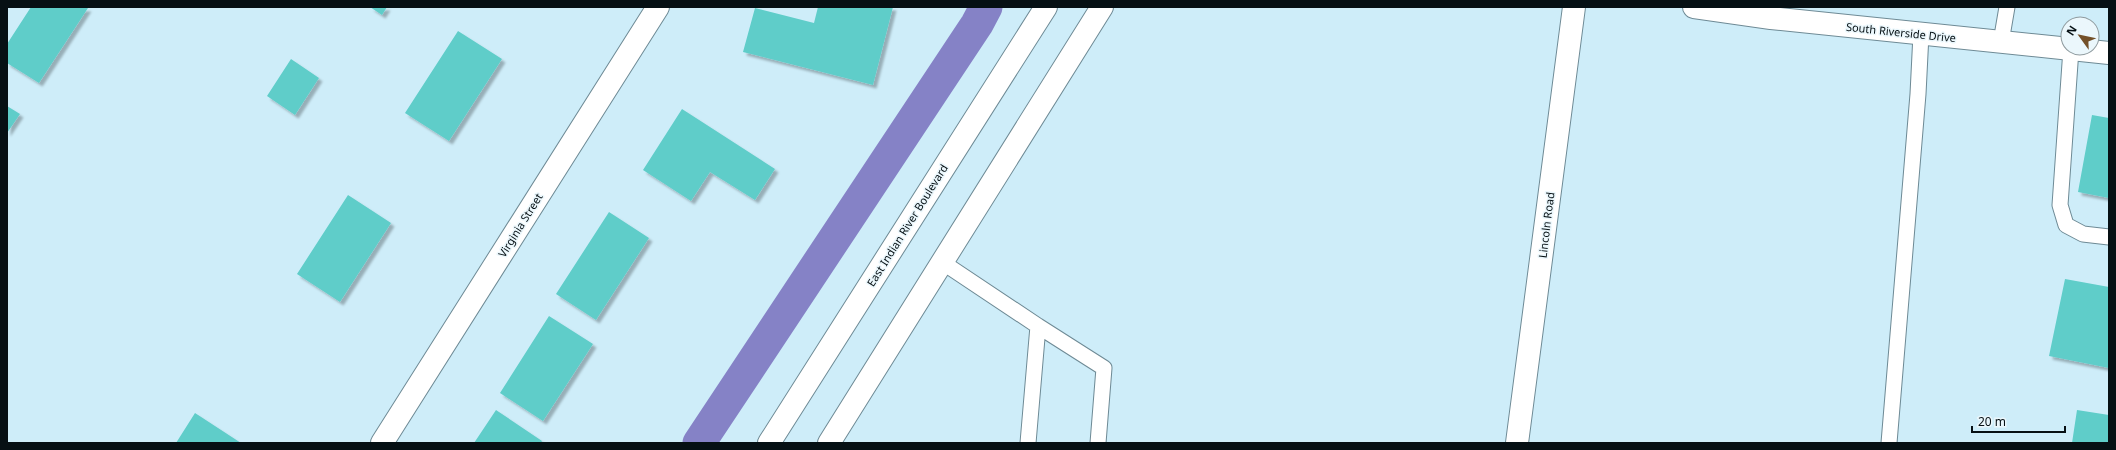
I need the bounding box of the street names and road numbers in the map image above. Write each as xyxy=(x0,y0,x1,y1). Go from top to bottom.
street label: South Riverside Drive xyxy=(1845,19,1957,45)
street label: East Indian River Boulevard xyxy=(863,161,951,289)
street label: Virginia Street xyxy=(494,190,546,260)
street label: Lincoln Road xyxy=(1535,191,1557,259)

